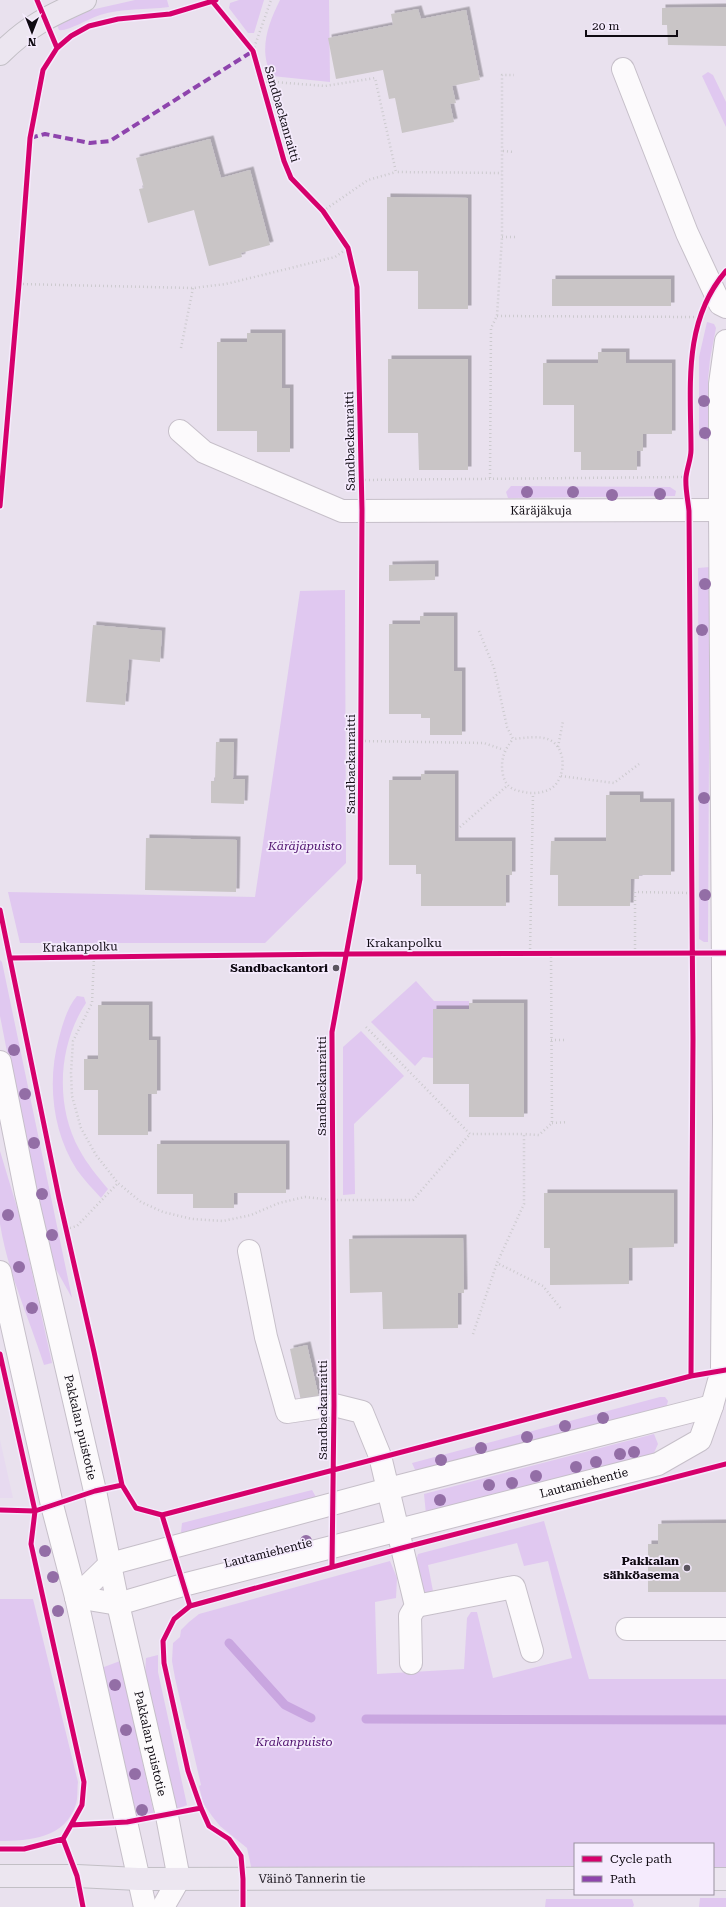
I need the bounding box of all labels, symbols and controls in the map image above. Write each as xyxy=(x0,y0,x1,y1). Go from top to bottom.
north arrow xyxy=(12,12,52,52)
scale bar xyxy=(586,12,677,38)
text: 20 m xyxy=(592,19,619,33)
text: N xyxy=(27,35,36,48)
street label: Sandbackanraitti xyxy=(262,64,303,164)
street label: Sandbackanraitti xyxy=(342,391,358,491)
street label: Käräjäkuja xyxy=(510,503,572,518)
street label: Sandbackanraitti xyxy=(344,714,358,814)
park label: Käräjäpuisto xyxy=(267,839,342,853)
street label: Krakanpolku xyxy=(366,936,442,950)
street label: Krakanpolku xyxy=(42,939,118,955)
place label: Sandbackantori xyxy=(230,961,328,975)
marker: Sandbackantori xyxy=(331,963,341,973)
street label: Sandbackanraitti xyxy=(315,1036,329,1136)
street label: Sandbackanraitti xyxy=(316,1360,330,1460)
street label: Pakkalan puistotie xyxy=(61,1373,99,1482)
street label: Lautamiehentie xyxy=(538,1465,630,1501)
street label: Lautamiehentie xyxy=(222,1535,314,1571)
place label: Pakkalan sähköasema xyxy=(603,1554,679,1582)
marker: Pakkalan sähköasema xyxy=(682,1563,692,1573)
street label: Pakkalan puistotie xyxy=(131,1690,169,1798)
park label: Krakanpuisto xyxy=(255,1735,332,1749)
legend xyxy=(574,1843,714,1895)
text: Cycle path xyxy=(610,1852,672,1866)
street label: Väinö Tannerin tie xyxy=(258,1871,366,1886)
text: Path xyxy=(610,1872,636,1886)

